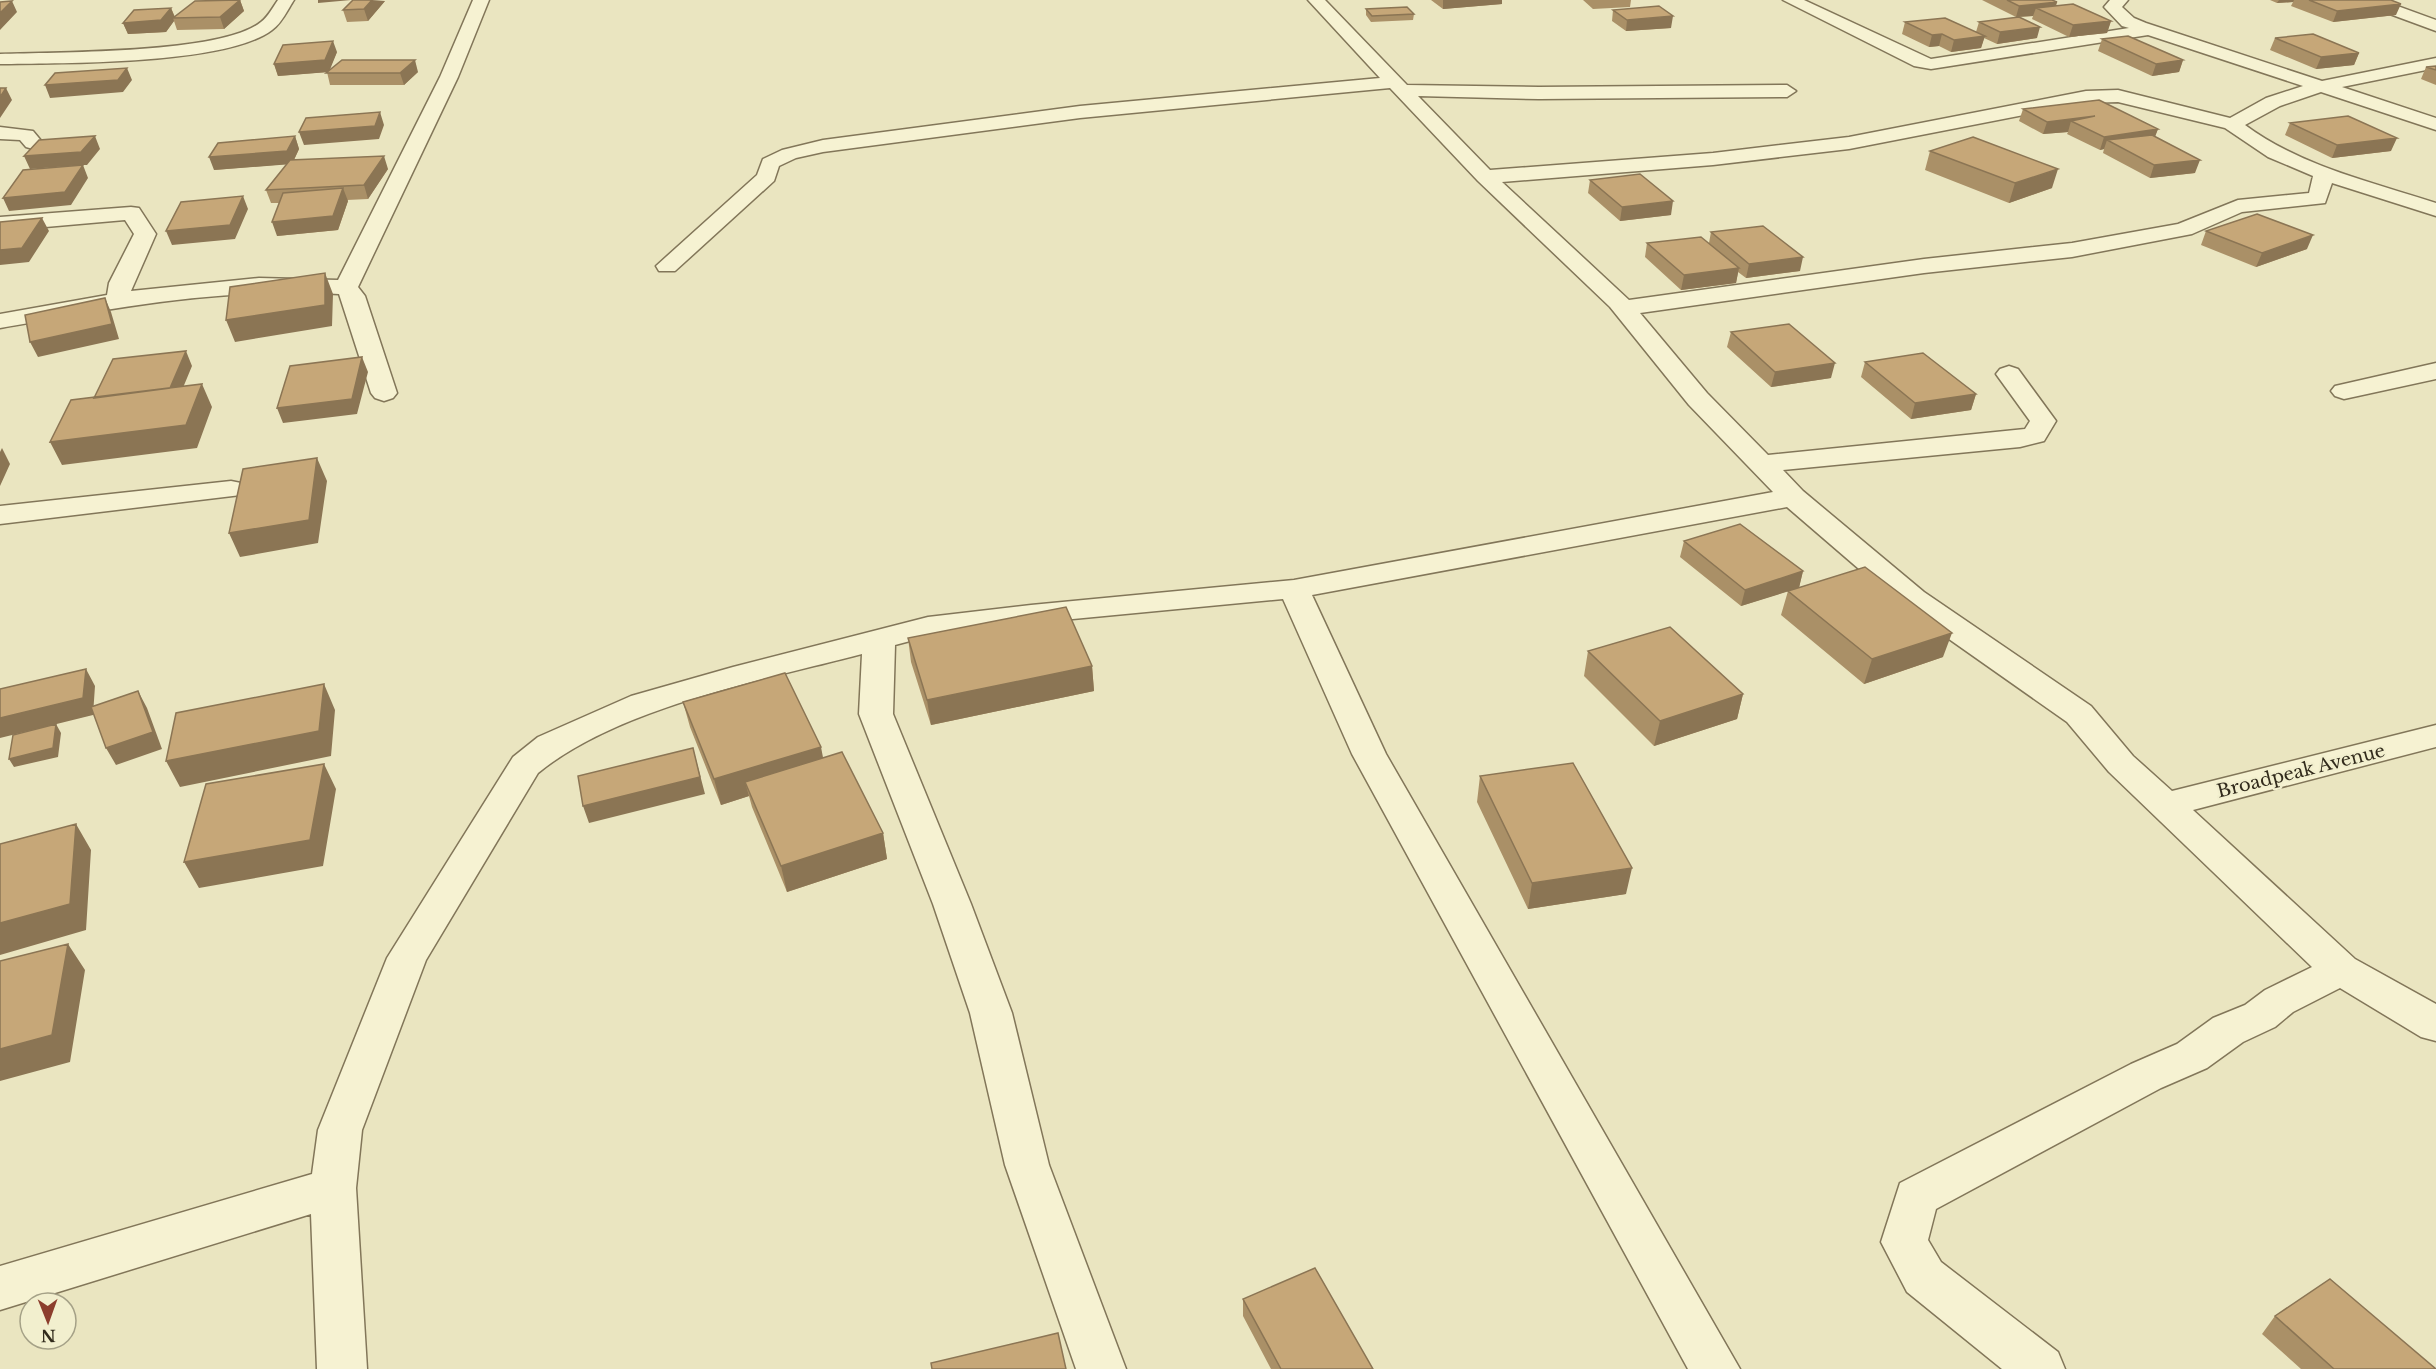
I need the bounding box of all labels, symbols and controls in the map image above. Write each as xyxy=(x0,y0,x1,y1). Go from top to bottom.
street label: Broadpeak Avenue xyxy=(2215,739,2387,803)
north arrow xyxy=(18,1291,78,1351)
text: N xyxy=(41,1326,56,1346)

